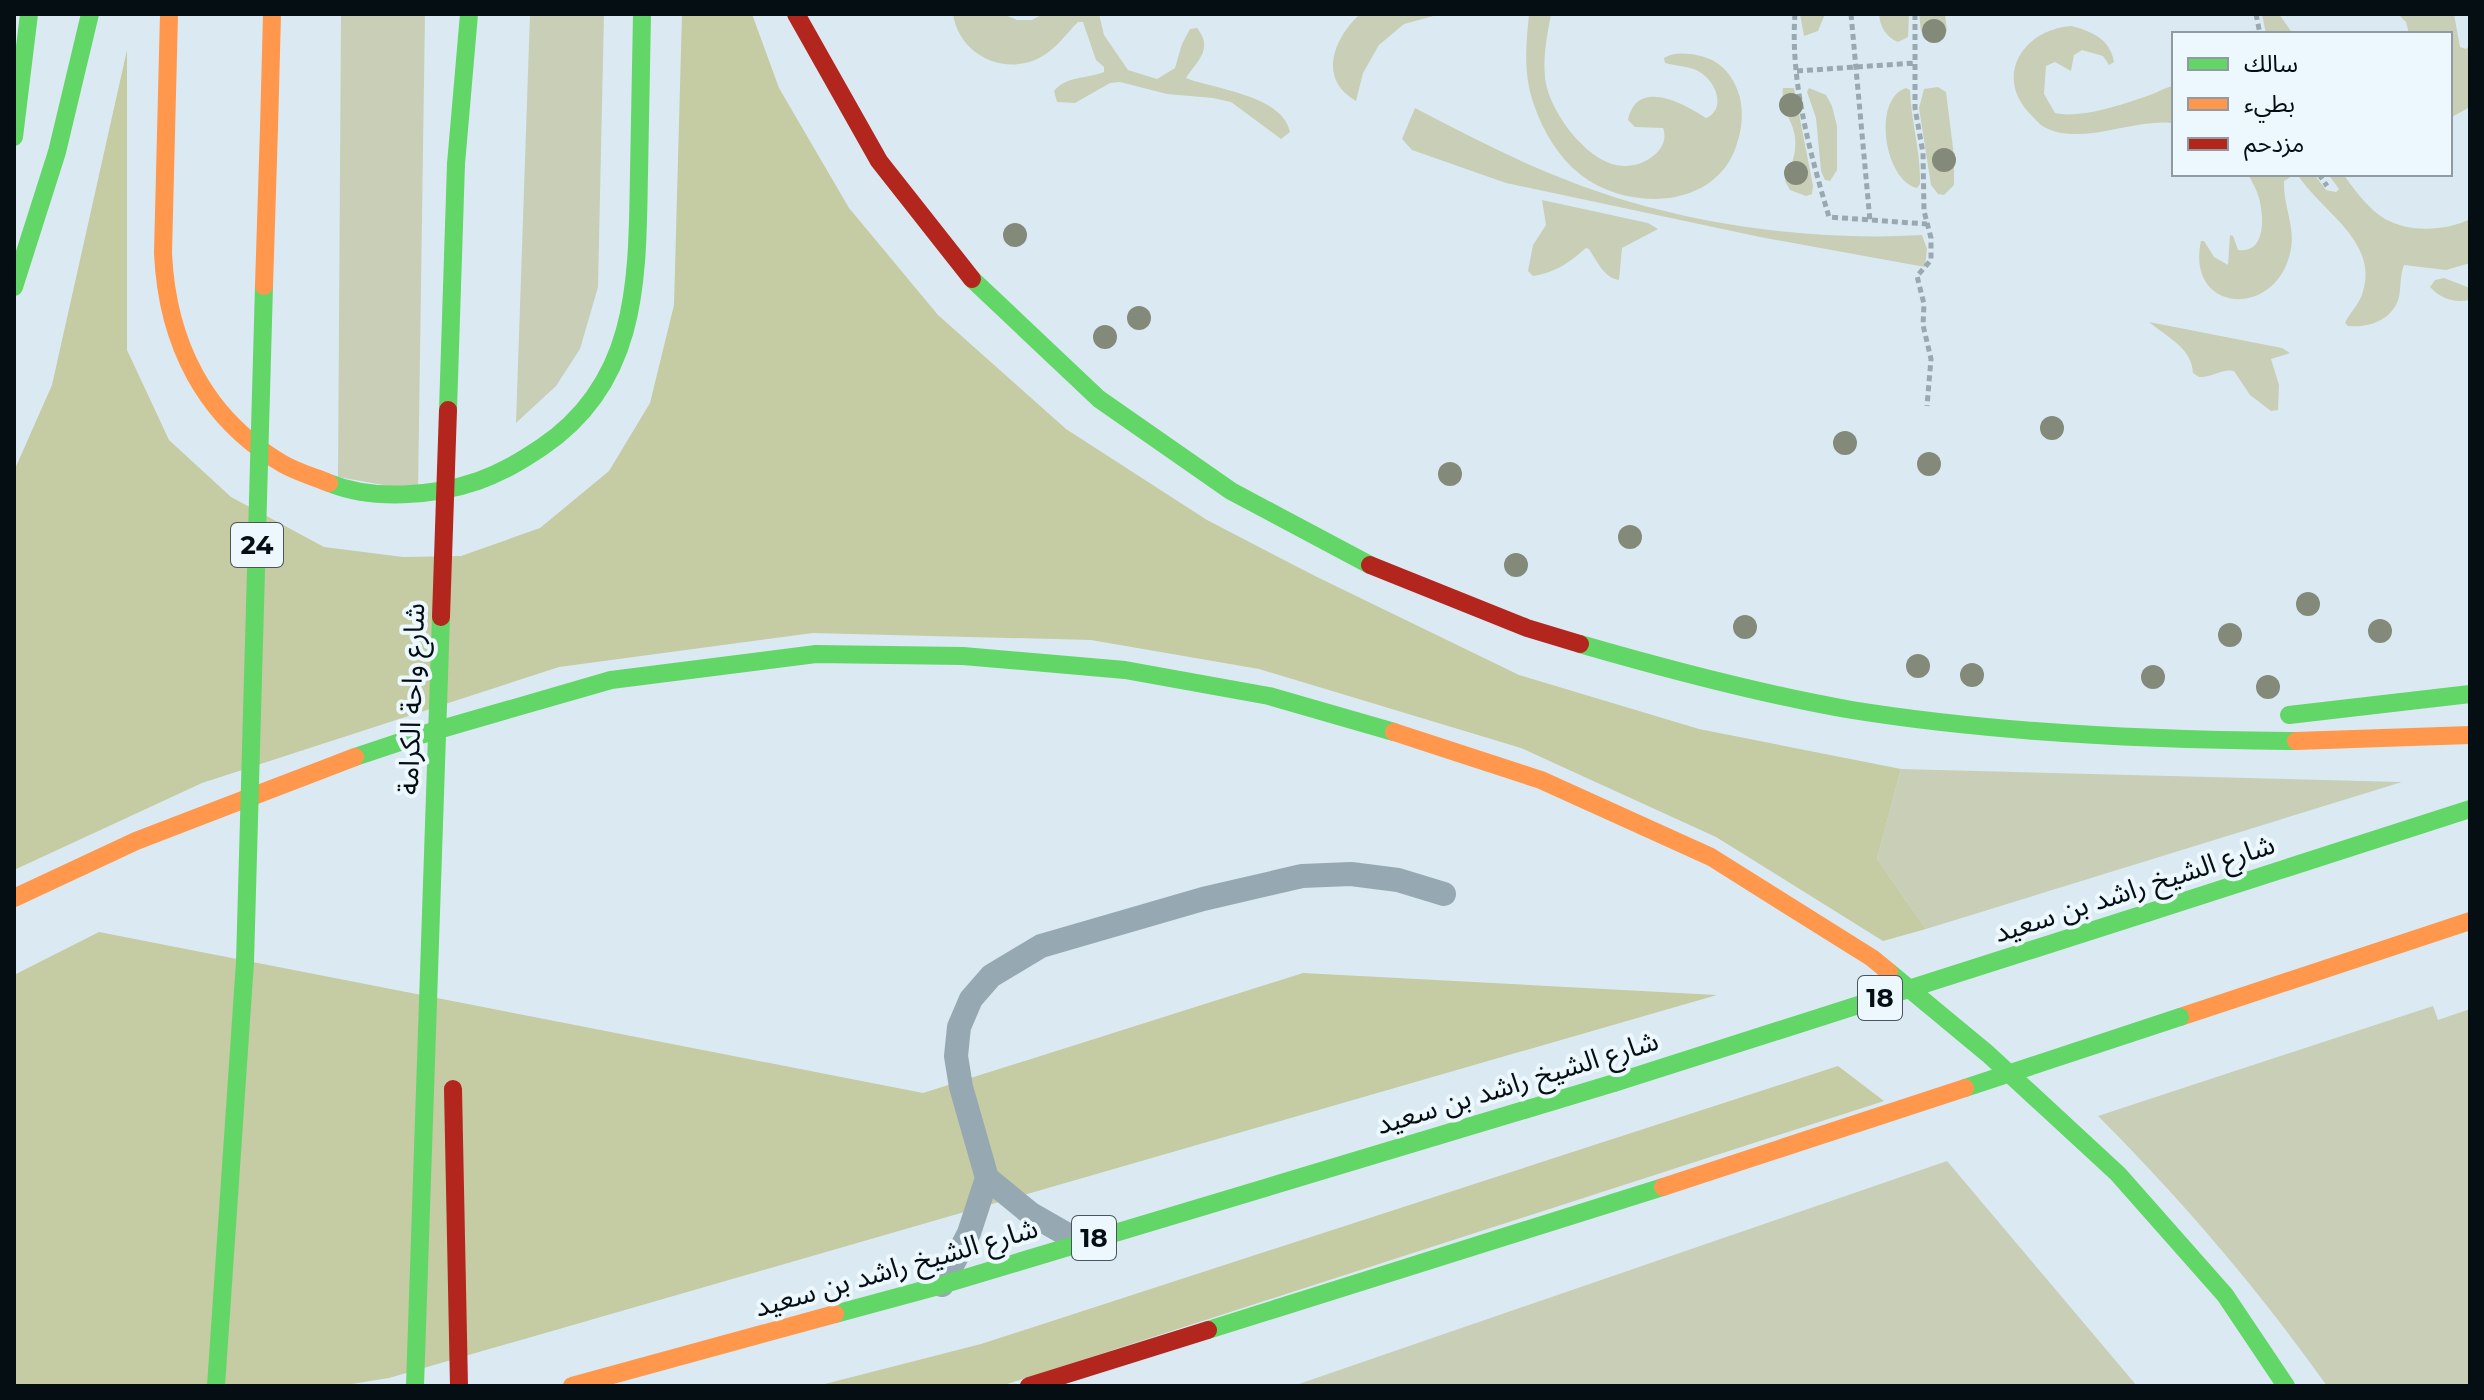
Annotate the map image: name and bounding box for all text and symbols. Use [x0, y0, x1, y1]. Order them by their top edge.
legend [2172, 32, 2452, 176]
text: سالك [2244, 49, 2298, 78]
text: بطيء [2244, 89, 2295, 123]
text: مزدحم [2244, 129, 2304, 161]
road number: 24 [231, 523, 283, 567]
street label: شارع واحة الكرامة [391, 602, 435, 796]
street label: شارع الشيخ راشد بن سعيد [1989, 827, 2280, 953]
road number: 18 [1858, 976, 1902, 1020]
street label: شارع الشيخ راشد بن سعيد [1372, 1023, 1663, 1145]
street label: شارع الشيخ راشد بن سعيد [750, 1210, 1043, 1328]
road number: 18 [1072, 1216, 1116, 1260]

